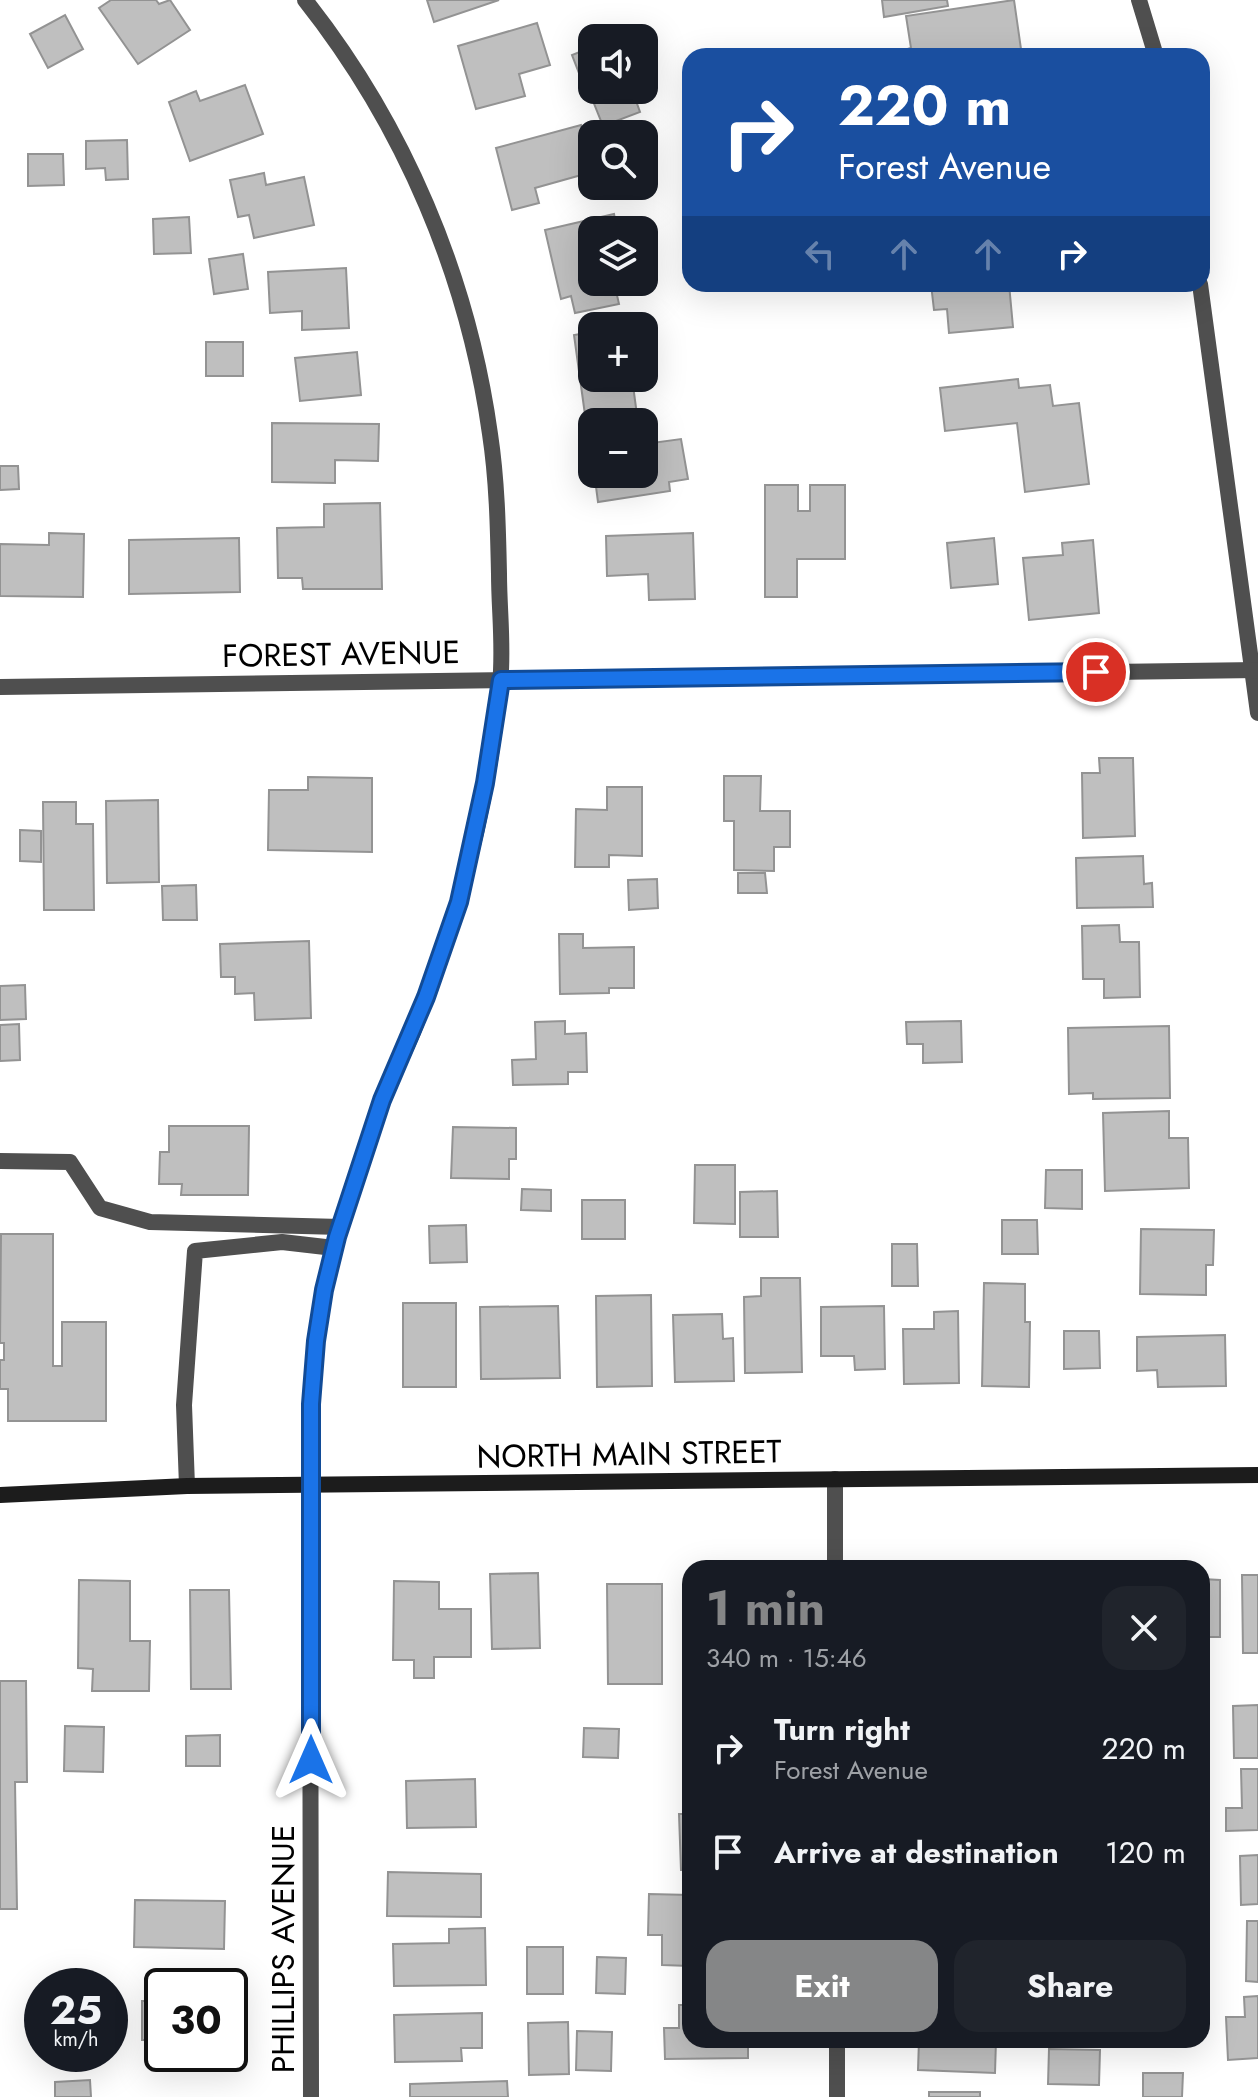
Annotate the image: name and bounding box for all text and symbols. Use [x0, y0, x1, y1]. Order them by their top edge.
map controls [578, 24, 658, 488]
button: sound [578, 24, 658, 104]
text: 220 m [838, 65, 1011, 146]
icon: right [706, 80, 810, 184]
button: search [578, 120, 658, 200]
text: Forest Avenue [838, 140, 1051, 192]
button: layers [578, 216, 658, 296]
icon: left [798, 232, 842, 276]
icon: ahead [882, 232, 926, 276]
icon: ahead [966, 232, 1010, 276]
icon: right [1050, 232, 1094, 276]
button: + [578, 312, 658, 392]
button: − [578, 408, 658, 488]
street label: FOREST AVENUE [222, 629, 460, 679]
pin [1062, 638, 1130, 706]
icon: arrive [1074, 650, 1118, 694]
street label: NORTH MAIN STREET [476, 1428, 782, 1480]
text: 1 min [706, 1574, 825, 1643]
button: close [1102, 1586, 1186, 1670]
text: 340 m · 15:46 [706, 1639, 867, 1677]
text: Turn right [774, 1708, 910, 1751]
position arrow [269, 1718, 353, 1802]
icon: right [706, 1726, 750, 1770]
text: 220 m [1101, 1727, 1186, 1770]
text: Forest Avenue [774, 1751, 928, 1789]
street label: PHILLIPS AVENUE [260, 1825, 306, 2073]
icon: arrive [706, 1830, 750, 1874]
text: Arrive at destination [774, 1831, 1059, 1874]
text: 120 m [1105, 1831, 1186, 1874]
button: Exit [706, 1940, 938, 2032]
button: Share [954, 1940, 1186, 2032]
speed limit sign: 30 [144, 1968, 248, 2072]
text: 25 [50, 1981, 102, 2039]
text: km/h [53, 2025, 99, 2054]

